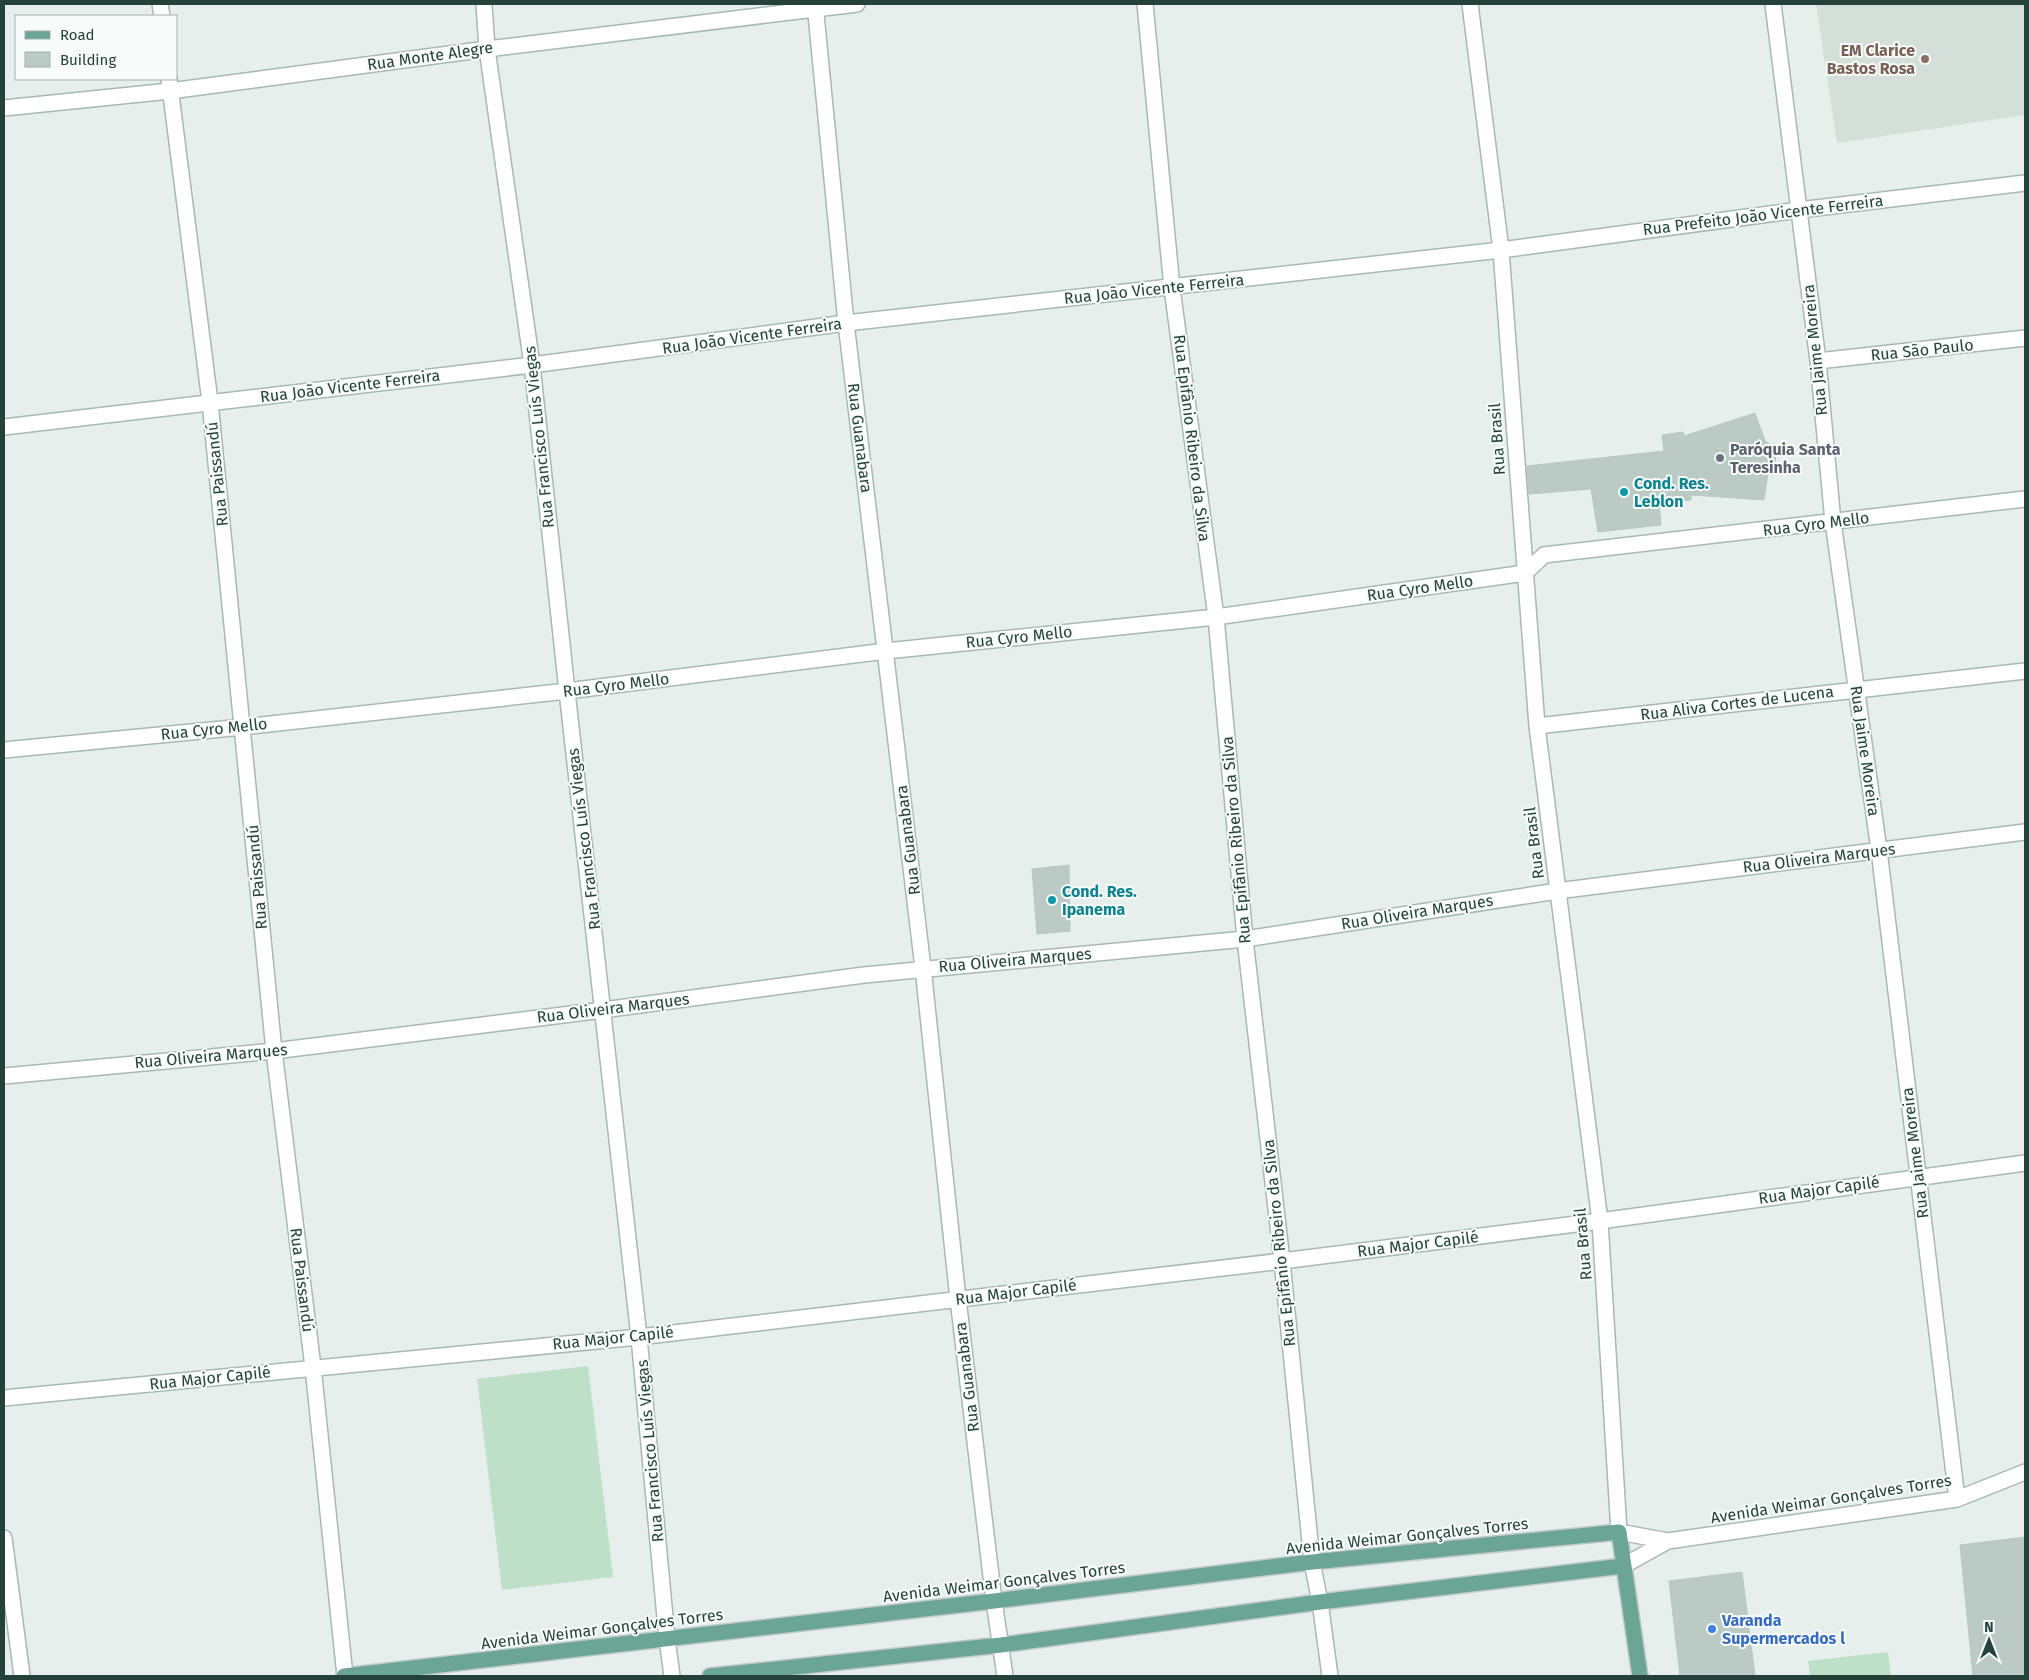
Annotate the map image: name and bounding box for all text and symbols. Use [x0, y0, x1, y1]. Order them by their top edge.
legend [15, 15, 178, 80]
text: Road [60, 26, 95, 44]
street label: Rua Monte Alegre [366, 38, 494, 74]
place label: EM Clarice Bastos Rosa [1827, 41, 1915, 78]
text: Building [60, 51, 116, 69]
marker: EM Clarice Bastos Rosa [1919, 53, 1931, 65]
street label: Rua Prefeito João Vicente Ferreira [1642, 191, 1884, 239]
street label: Rua João Vicente Ferreira [1063, 270, 1245, 308]
street label: Rua Jaime Moreira [1799, 283, 1831, 417]
street label: Rua João Vicente Ferreira [661, 314, 843, 358]
street label: Rua Epifânio Ribeiro da Silva [1170, 333, 1214, 543]
street label: Rua São Paulo [1870, 335, 1974, 365]
street label: Rua Francisco Luís Viegas [520, 345, 558, 529]
street label: Rua João Vicente Ferreira [259, 366, 441, 406]
street label: Rua Guanabara [844, 382, 876, 494]
street label: Rua Brasil [1485, 402, 1509, 476]
street label: Rua Paissandú [202, 421, 232, 527]
place label: Paróquia Santa Teresinha [1730, 440, 1841, 477]
marker: Paróquia Santa Teresinha [1714, 452, 1726, 464]
place label: Cond. Res. Leblon [1634, 474, 1709, 511]
marker: Cond. Res. Leblon [1618, 486, 1630, 498]
street label: Rua Cyro Mello [1762, 508, 1870, 540]
street label: Rua Cyro Mello [1366, 571, 1474, 605]
street label: Rua Cyro Mello [965, 622, 1073, 652]
street label: Rua Cyro Mello [562, 669, 670, 701]
street label: Rua Aliva Cortes de Lucena [1639, 682, 1835, 724]
street label: Rua Jaime Moreira [1846, 684, 1884, 818]
street label: Rua Cyro Mello [160, 714, 268, 744]
street label: Rua Epifânio Ribeiro da Silva [1217, 735, 1255, 945]
street label: Rua Francisco Luís Viegas [563, 747, 605, 931]
street label: Rua Guanabara [892, 784, 924, 896]
street label: Rua Brasil [1520, 806, 1548, 880]
street label: Rua Paissandú [243, 824, 271, 930]
street label: Rua Oliveira Marques [1742, 839, 1896, 877]
place label: Cond. Res. Ipanema [1062, 882, 1137, 919]
street label: Rua Oliveira Marques [1340, 891, 1494, 933]
marker: Cond. Res. Ipanema [1046, 894, 1058, 906]
street label: Rua Oliveira Marques [938, 944, 1092, 976]
street label: Rua Oliveira Marques [536, 989, 690, 1027]
street label: Rua Oliveira Marques [134, 1040, 288, 1072]
street label: Rua Jaime Moreira [1898, 1086, 1932, 1220]
street label: Rua Epifânio Ribeiro da Silva [1259, 1138, 1299, 1348]
street label: Rua Major Capilé [1757, 1172, 1881, 1208]
street label: Rua Brasil [1570, 1207, 1596, 1281]
street label: Rua Paissandú [286, 1227, 318, 1333]
street label: Rua Major Capilé [1356, 1227, 1480, 1261]
street label: Rua Major Capilé [954, 1275, 1078, 1309]
street label: Rua Guanabara [951, 1321, 983, 1433]
street label: Rua Major Capilé [551, 1322, 675, 1354]
street label: Rua Francisco Luís Viegas [633, 1359, 667, 1543]
street label: Rua Major Capilé [148, 1362, 272, 1394]
street label: Avenida Weimar Gonçalves Torres [1709, 1471, 1953, 1528]
street label: Avenida Weimar Gonçalves Torres [1285, 1514, 1529, 1559]
street label: Avenida Weimar Gonçalves Torres [882, 1558, 1126, 1607]
street label: Avenida Weimar Gonçalves Torres [480, 1605, 724, 1654]
place label: Varanda Supermercados l [1721, 1611, 1845, 1648]
north arrow [1964, 1615, 2014, 1665]
text: N [1984, 1619, 1994, 1636]
marker: Varanda Supermercados l [1706, 1623, 1718, 1635]

